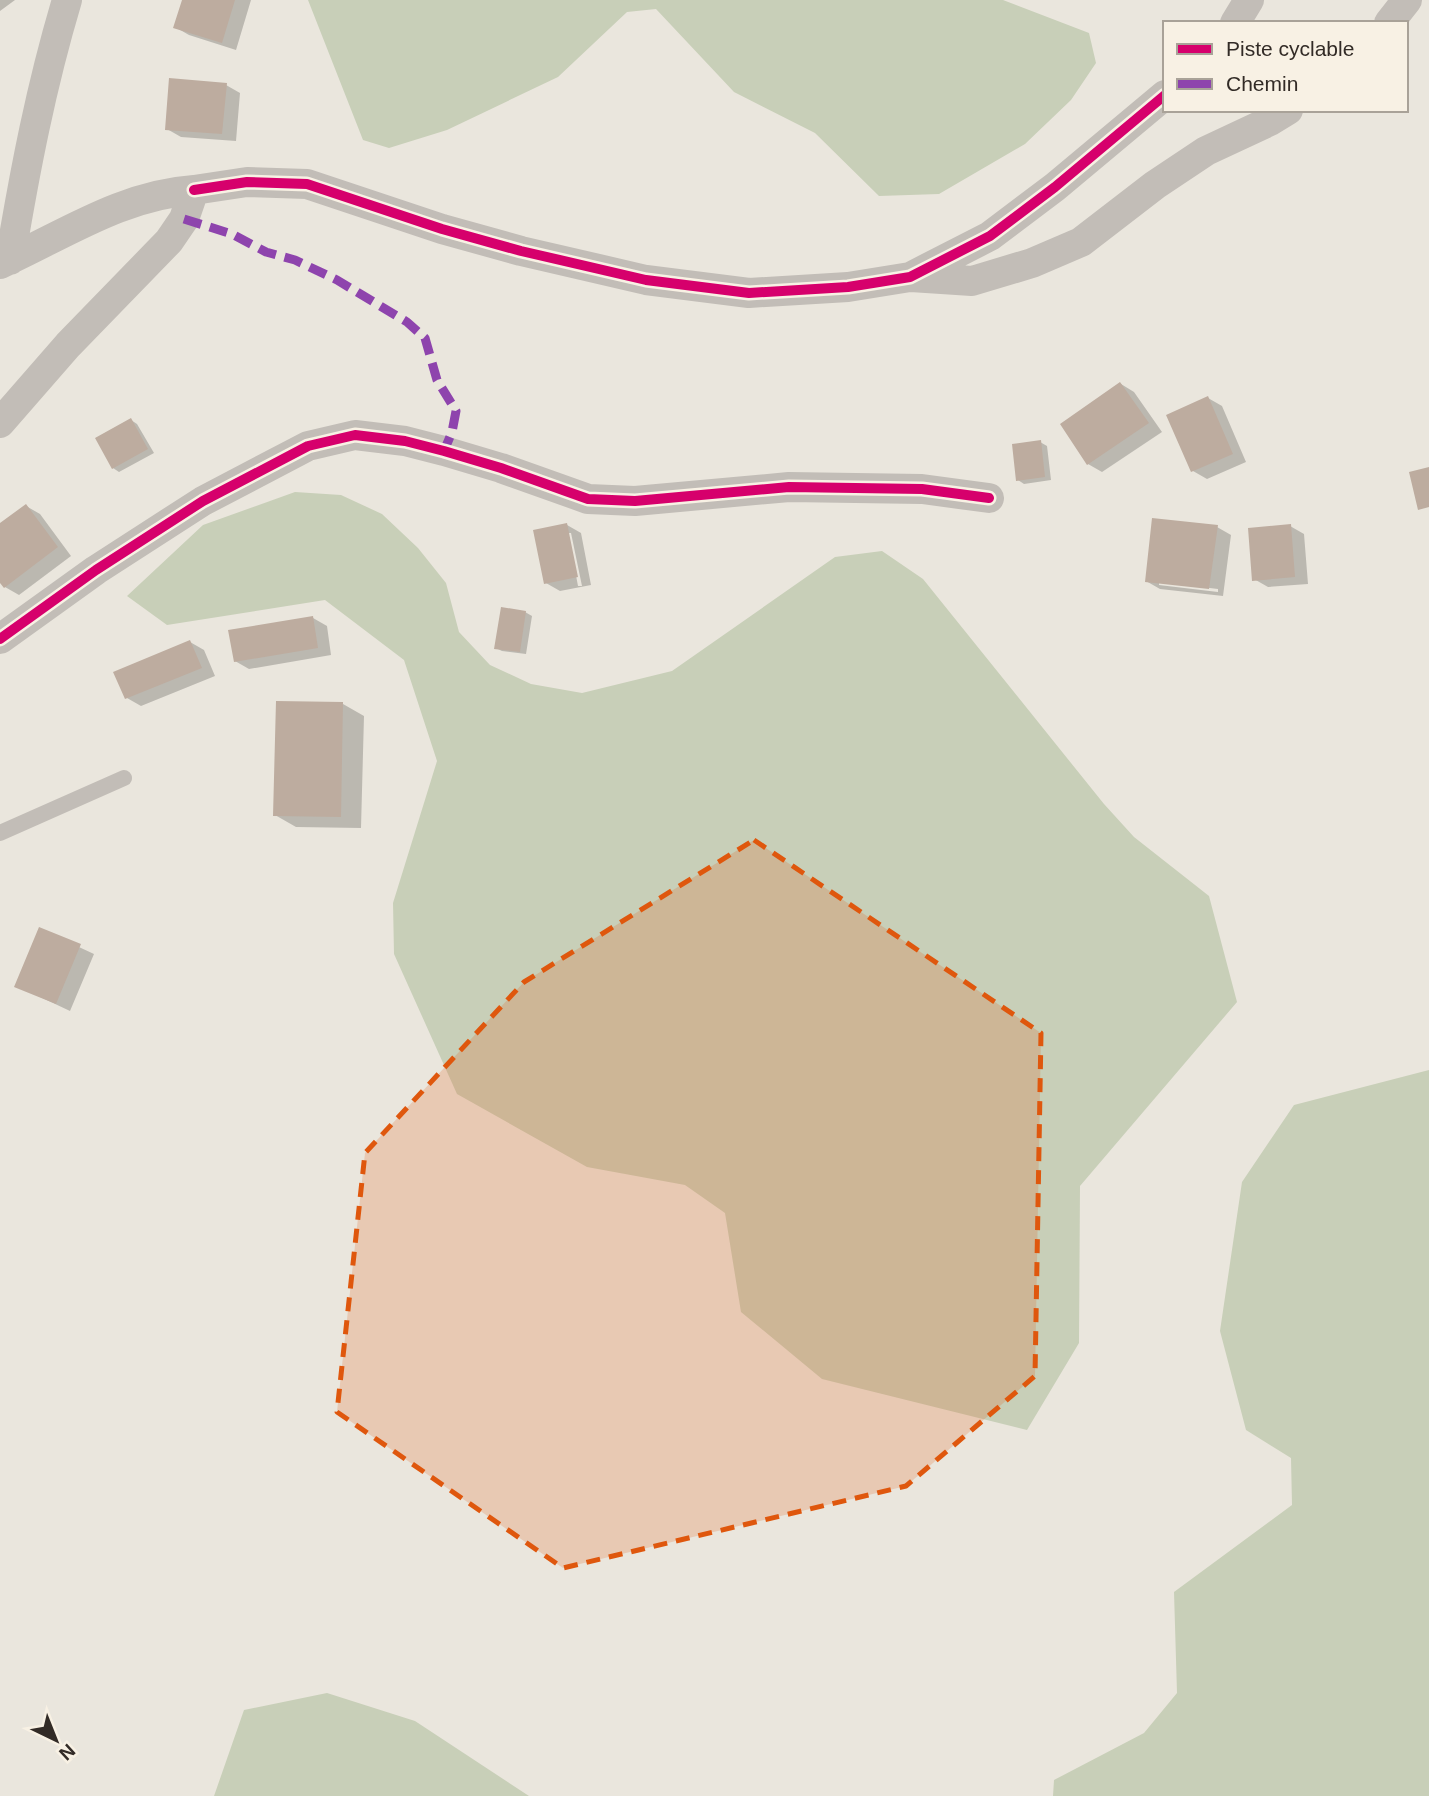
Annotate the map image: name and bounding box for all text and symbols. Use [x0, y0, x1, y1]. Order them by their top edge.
legend [1163, 21, 1408, 112]
text: Piste cyclable [1226, 37, 1354, 60]
text: Chemin [1226, 72, 1298, 95]
north arrow [21, 1705, 91, 1775]
text: N [55, 1740, 79, 1764]

